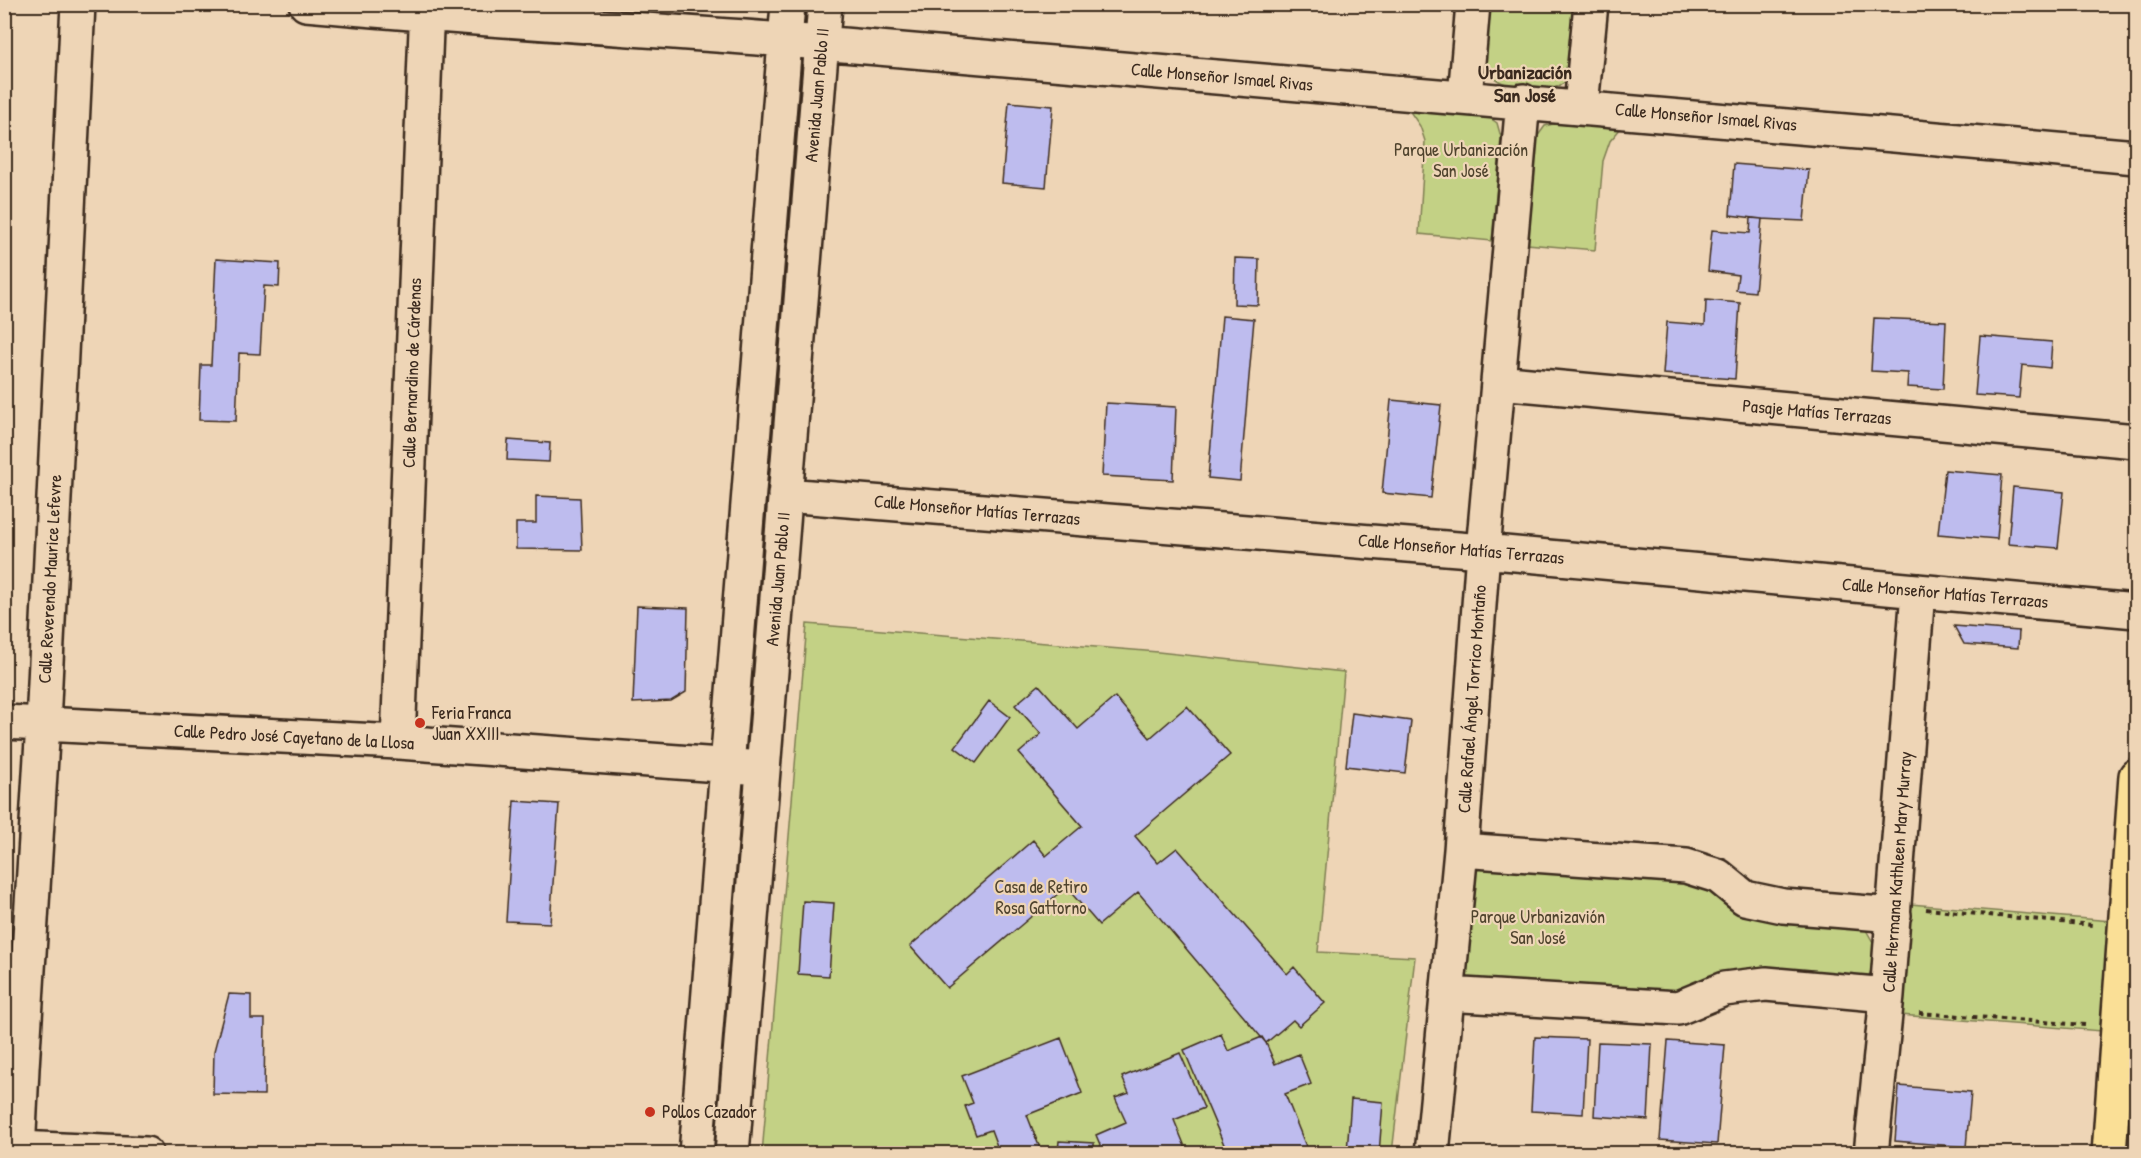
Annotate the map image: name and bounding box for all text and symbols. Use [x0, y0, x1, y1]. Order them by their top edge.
street label: Avenida Juan Pablo II [798, 27, 835, 163]
street label: Calle Monseñor Ismael Rivas [1130, 56, 1314, 97]
district label: Urbanización San José [1478, 58, 1572, 108]
street label: Calle Monseñor Ismael Rivas [1614, 96, 1798, 137]
park label: Parque Urbanización San José [1394, 137, 1528, 183]
street label: Calle Bernardino de Cárdenas [396, 277, 427, 469]
street label: Pasaje Matías Terrazas [1741, 393, 1893, 430]
street label: Calle Reverendo Maurice Lefevre [32, 474, 67, 684]
street label: Calle Monseñor Matías Terrazas [873, 488, 1081, 531]
street label: Avenida Juan Pablo II [759, 511, 796, 647]
street label: Calle Monseñor Matías Terrazas [1357, 527, 1565, 570]
street label: Calle Monseñor Matías Terrazas [1841, 571, 2049, 614]
street label: Calle Rafael Ángel Torrico Montaño [1451, 584, 1492, 814]
place label: Feria Franca Juan XXIII [431, 700, 511, 746]
marker: Feria Franca Juan XXIII [413, 716, 427, 730]
street label: Calle Pedro José Cayetano de la Llosa [173, 718, 415, 755]
street label: Calle Hermana Kathleen Mary Murray [1876, 750, 1917, 993]
park label: Casa de Retiro Rosa Gattorno [994, 874, 1088, 920]
park label: Parque Urbanizavión San José [1471, 904, 1605, 950]
place label: Pollos Cazador [662, 1099, 757, 1124]
marker: Pollos Cazador [643, 1105, 657, 1119]

